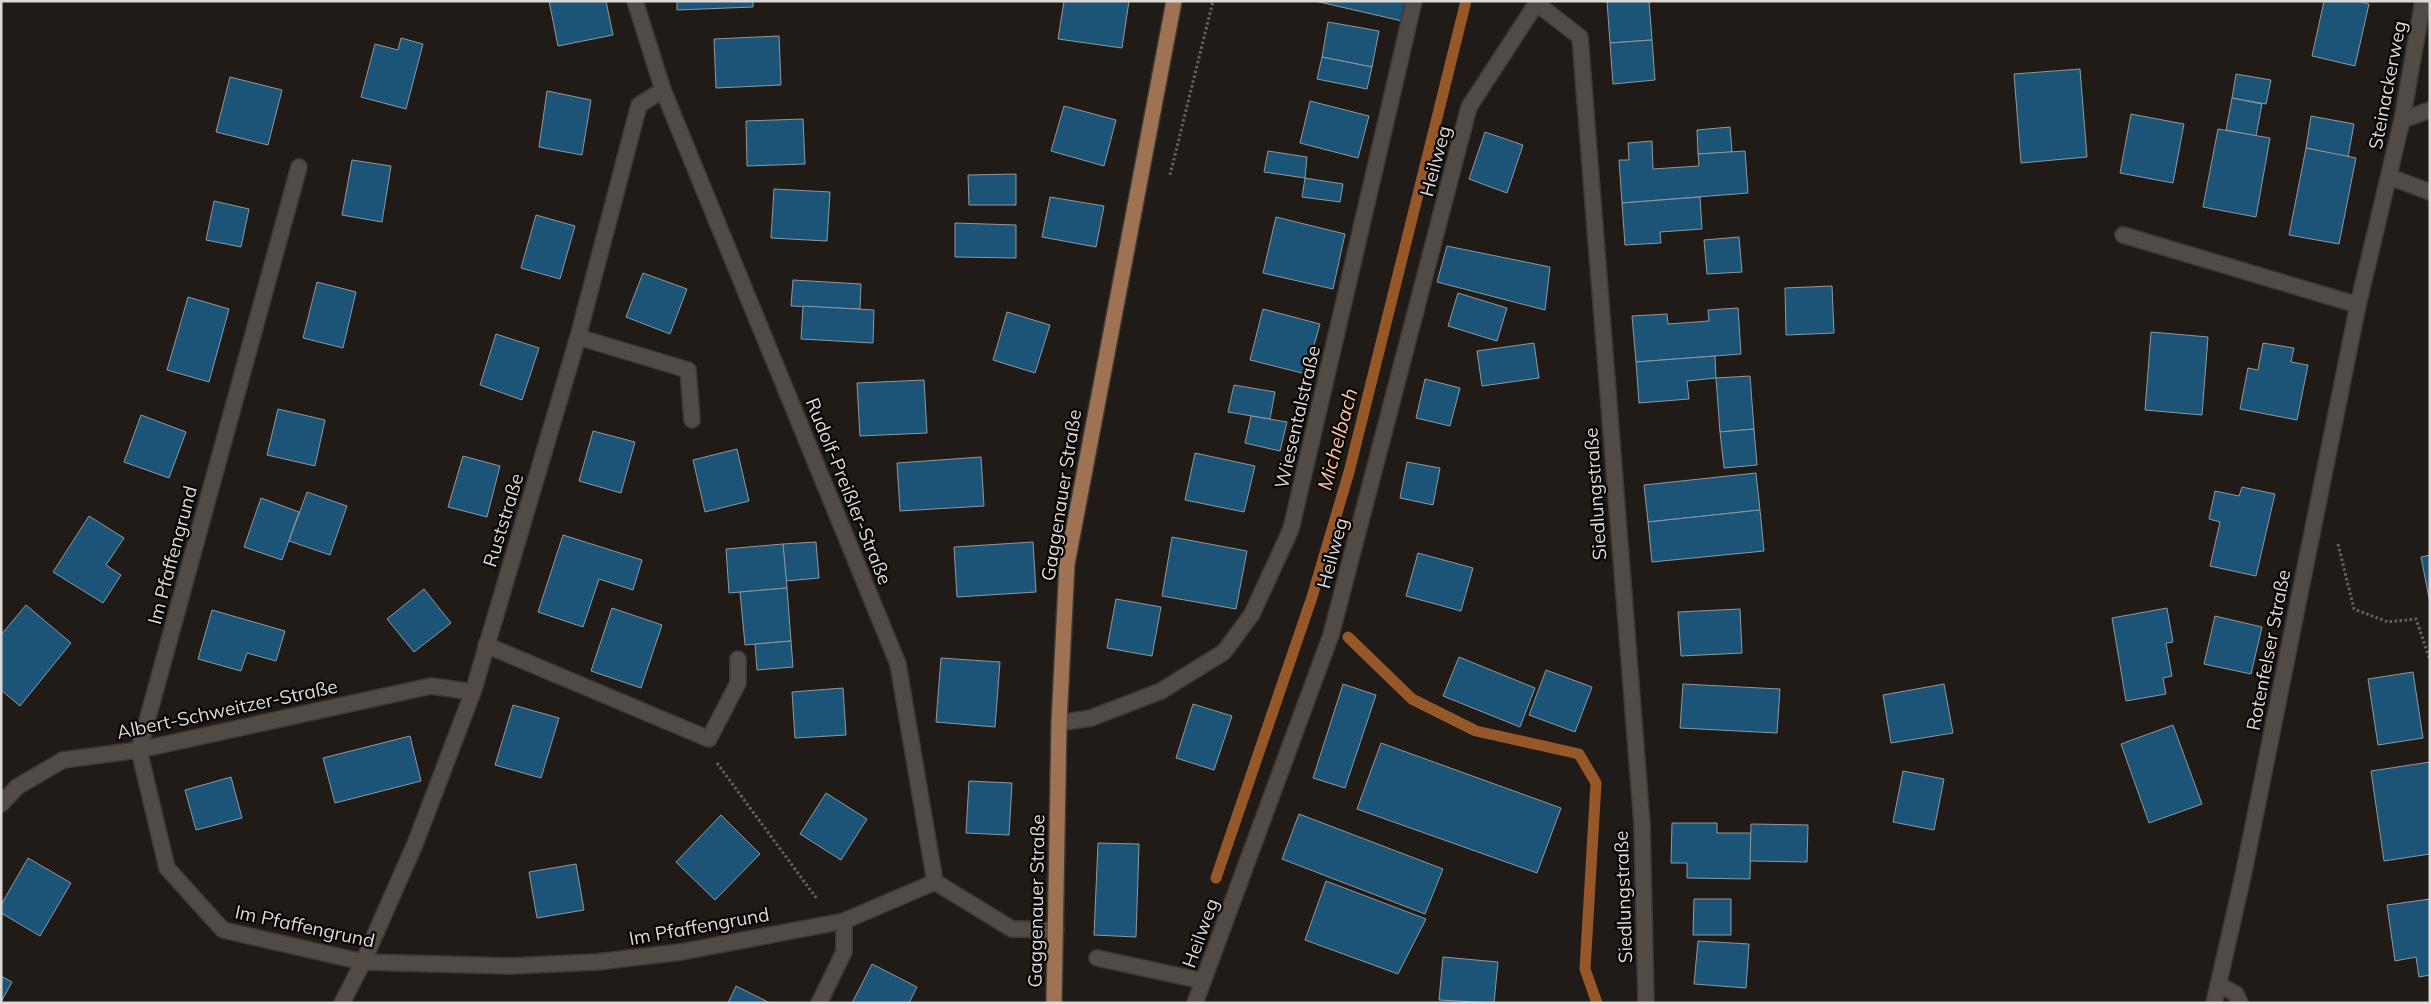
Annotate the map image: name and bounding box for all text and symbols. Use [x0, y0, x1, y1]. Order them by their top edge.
street label: Steinackerweg [2363, 19, 2411, 151]
street label: Heilweg [1414, 123, 1456, 199]
street label: Wiesentalstraße [1269, 343, 1325, 491]
water label: Michelbach [1311, 385, 1363, 493]
street label: Rudolf-Preißler-Straße [801, 394, 897, 588]
street label: Gaggenauer Straße [1036, 408, 1086, 582]
street label: Siedlungstraße [1578, 427, 1612, 561]
street label: Ruststraße [477, 470, 529, 570]
street label: Im Pfaffengrund [142, 483, 202, 627]
street label: Heilweg [1311, 515, 1353, 591]
street label: Rotenfelser Straße [2241, 568, 2295, 732]
street label: Albert-Schweitzer-Straße [114, 674, 340, 744]
street label: Gaggenauer Straße [1022, 814, 1050, 988]
street label: Siedlungstraße [1609, 830, 1637, 964]
street label: Heilweg [1176, 895, 1224, 971]
street label: Im Pfaffengrund [233, 899, 377, 953]
street label: Im Pfaffengrund [627, 902, 771, 950]

